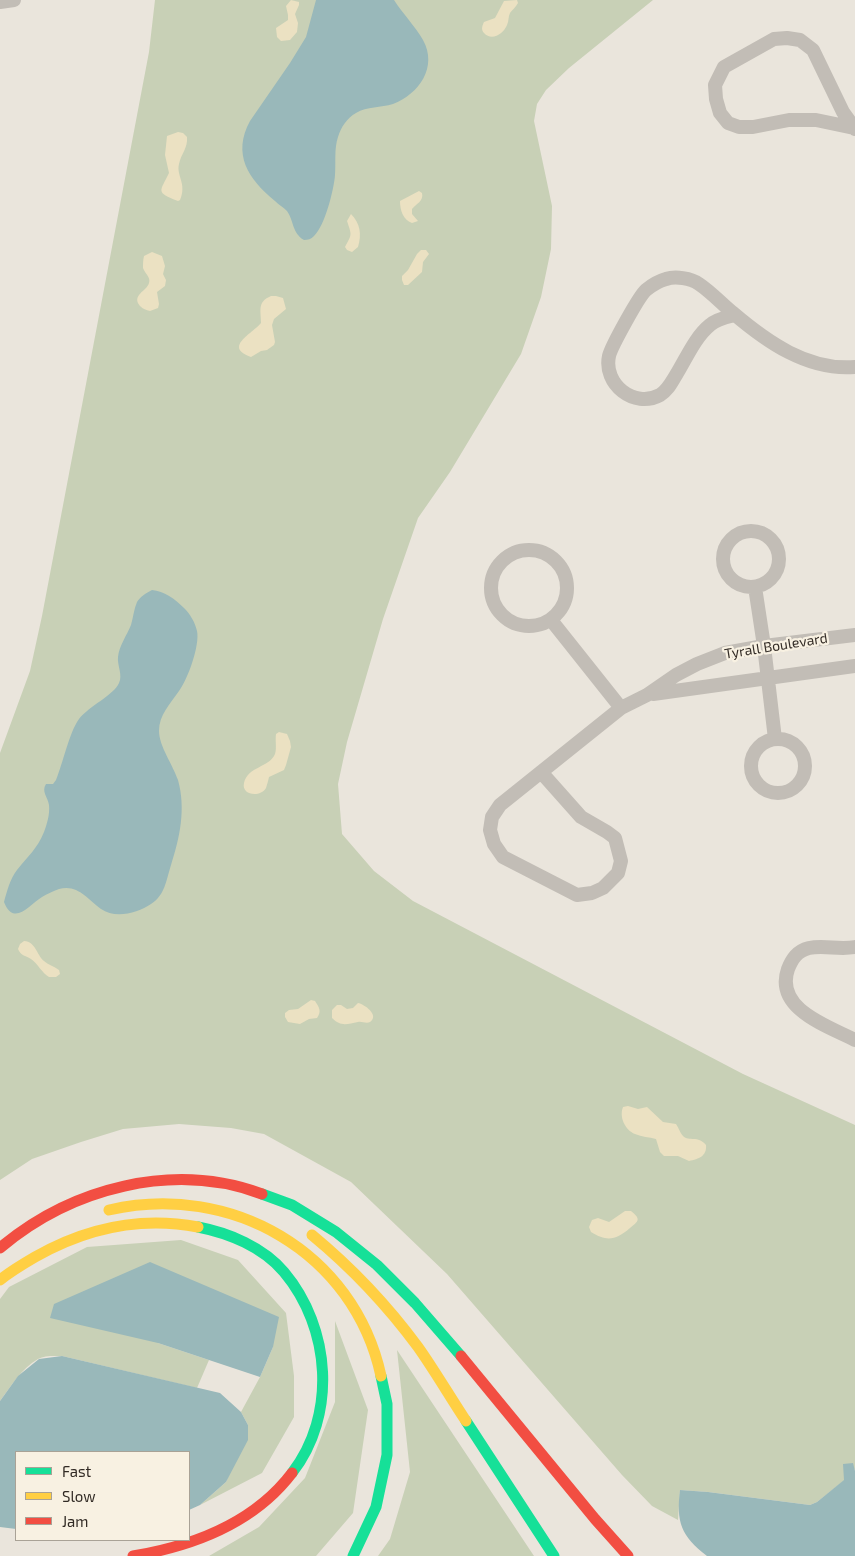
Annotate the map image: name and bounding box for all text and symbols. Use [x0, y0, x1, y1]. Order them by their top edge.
street label: Tyrall Boulevard [723, 630, 829, 662]
legend [15, 1451, 190, 1541]
text: Fast [62, 1462, 91, 1480]
text: Slow [62, 1487, 96, 1505]
text: Jam [62, 1512, 88, 1530]

